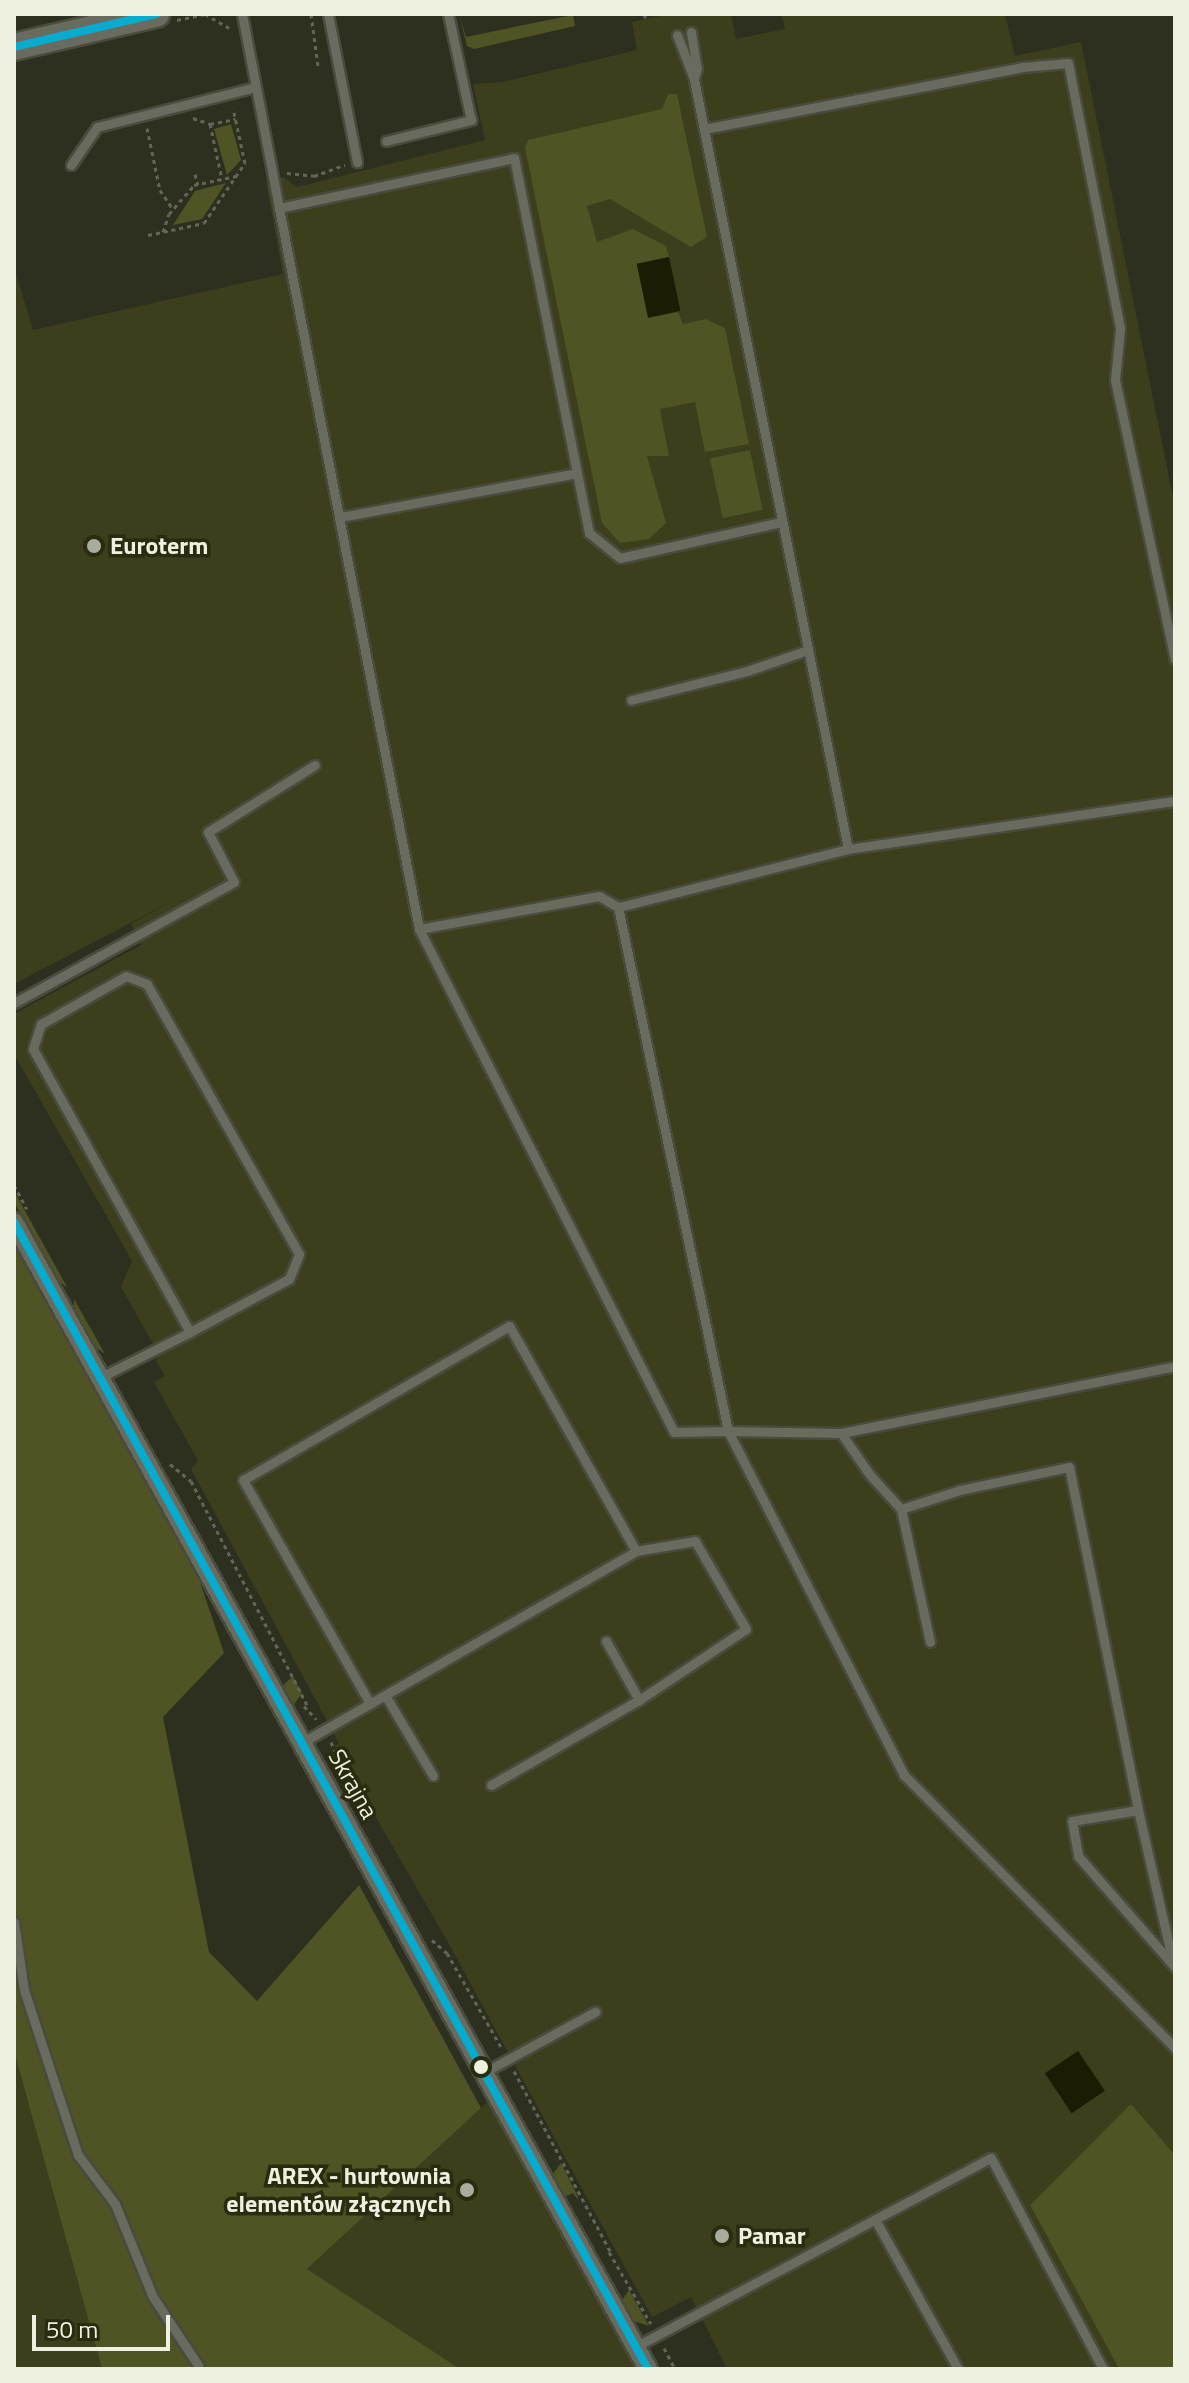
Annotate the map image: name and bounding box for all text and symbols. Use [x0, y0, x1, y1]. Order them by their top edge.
place label: Euroterm [110, 532, 208, 560]
marker: Euroterm [85, 537, 103, 555]
street label: Skrajna [322, 1744, 384, 1824]
unlabelled marker [473, 2059, 489, 2075]
place label: AREX - hurtownia elementów złącznych [226, 2162, 451, 2218]
marker: AREX - hurtownia elementów złącznych [458, 2181, 476, 2199]
place label: Pamar [738, 2222, 806, 2250]
marker: Pamar [713, 2227, 731, 2245]
scale bar [36, 2299, 174, 2349]
text: 50 m [46, 2311, 98, 2347]

